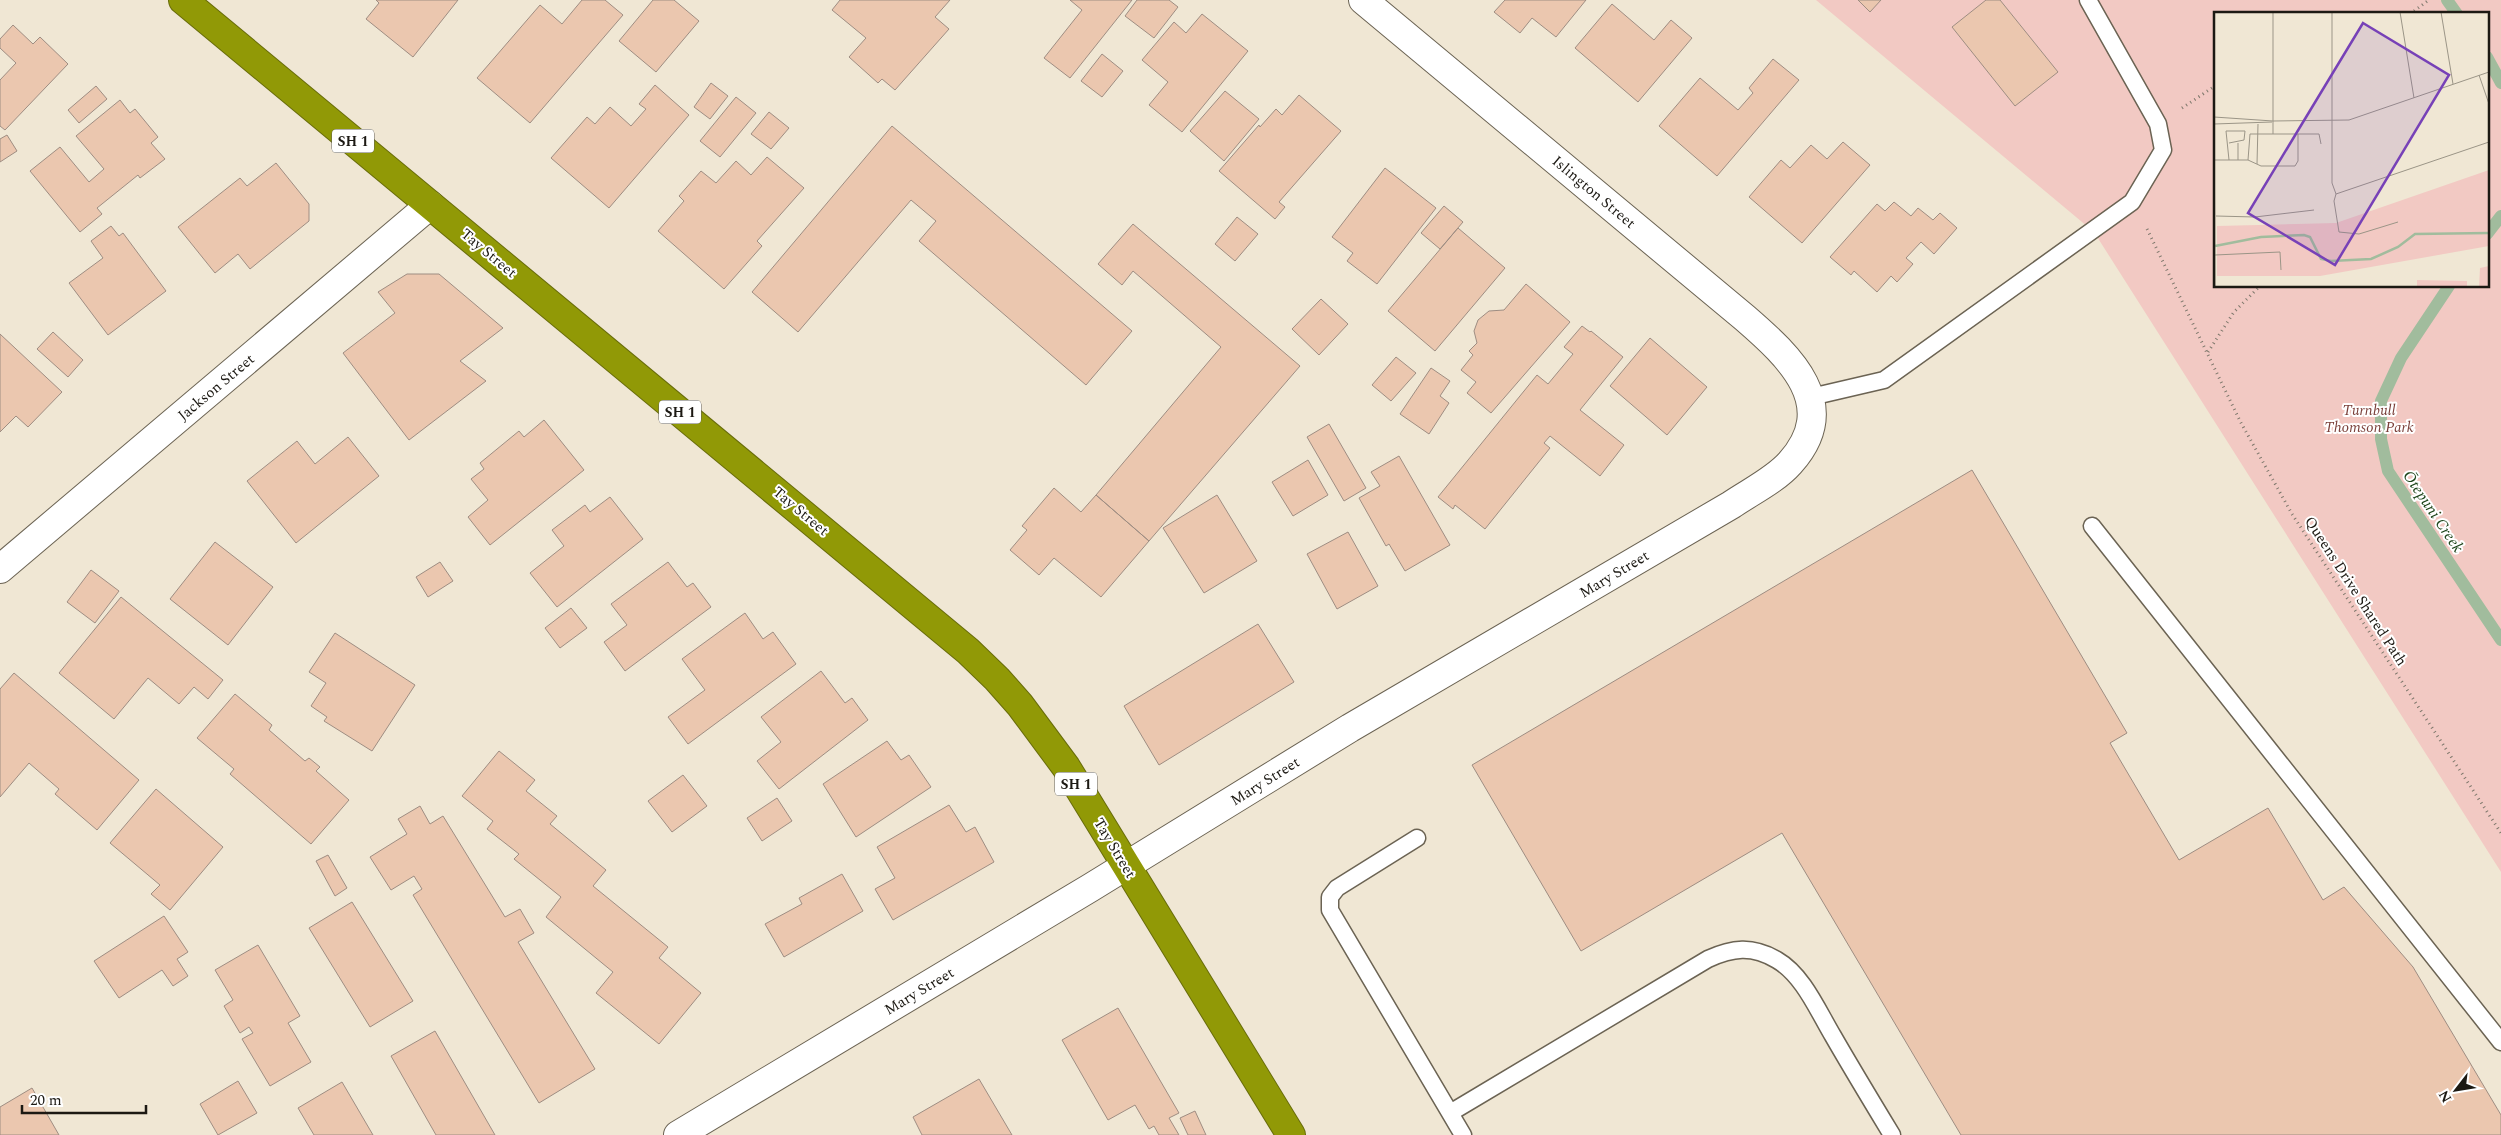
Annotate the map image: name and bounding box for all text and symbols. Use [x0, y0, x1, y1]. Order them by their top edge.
inset map [2214, 12, 2488, 288]
road number: SH 1 [332, 130, 374, 152]
street label: Islington Street [1547, 150, 1641, 234]
street label: Tay Street [456, 223, 522, 284]
street label: Jackson Street [173, 348, 260, 427]
park label: Turnbull Thomson Park [2324, 399, 2414, 439]
road number: SH 1 [659, 401, 701, 424]
water label: Ōtepuni Creek [2397, 465, 2470, 558]
street label: Tay Street [768, 481, 834, 542]
street label: Queens Drive Shared Path [2298, 512, 2413, 671]
street label: Mary Street [1575, 544, 1654, 604]
street label: Mary Street [1226, 751, 1304, 812]
road number: SH 1 [1055, 772, 1097, 796]
street label: Tay Street [1087, 814, 1142, 883]
street label: Mary Street [880, 961, 959, 1021]
north arrow [2431, 1065, 2481, 1115]
scale bar [22, 1082, 146, 1114]
text: N [2433, 1086, 2457, 1107]
text: 20 m [30, 1089, 62, 1112]

